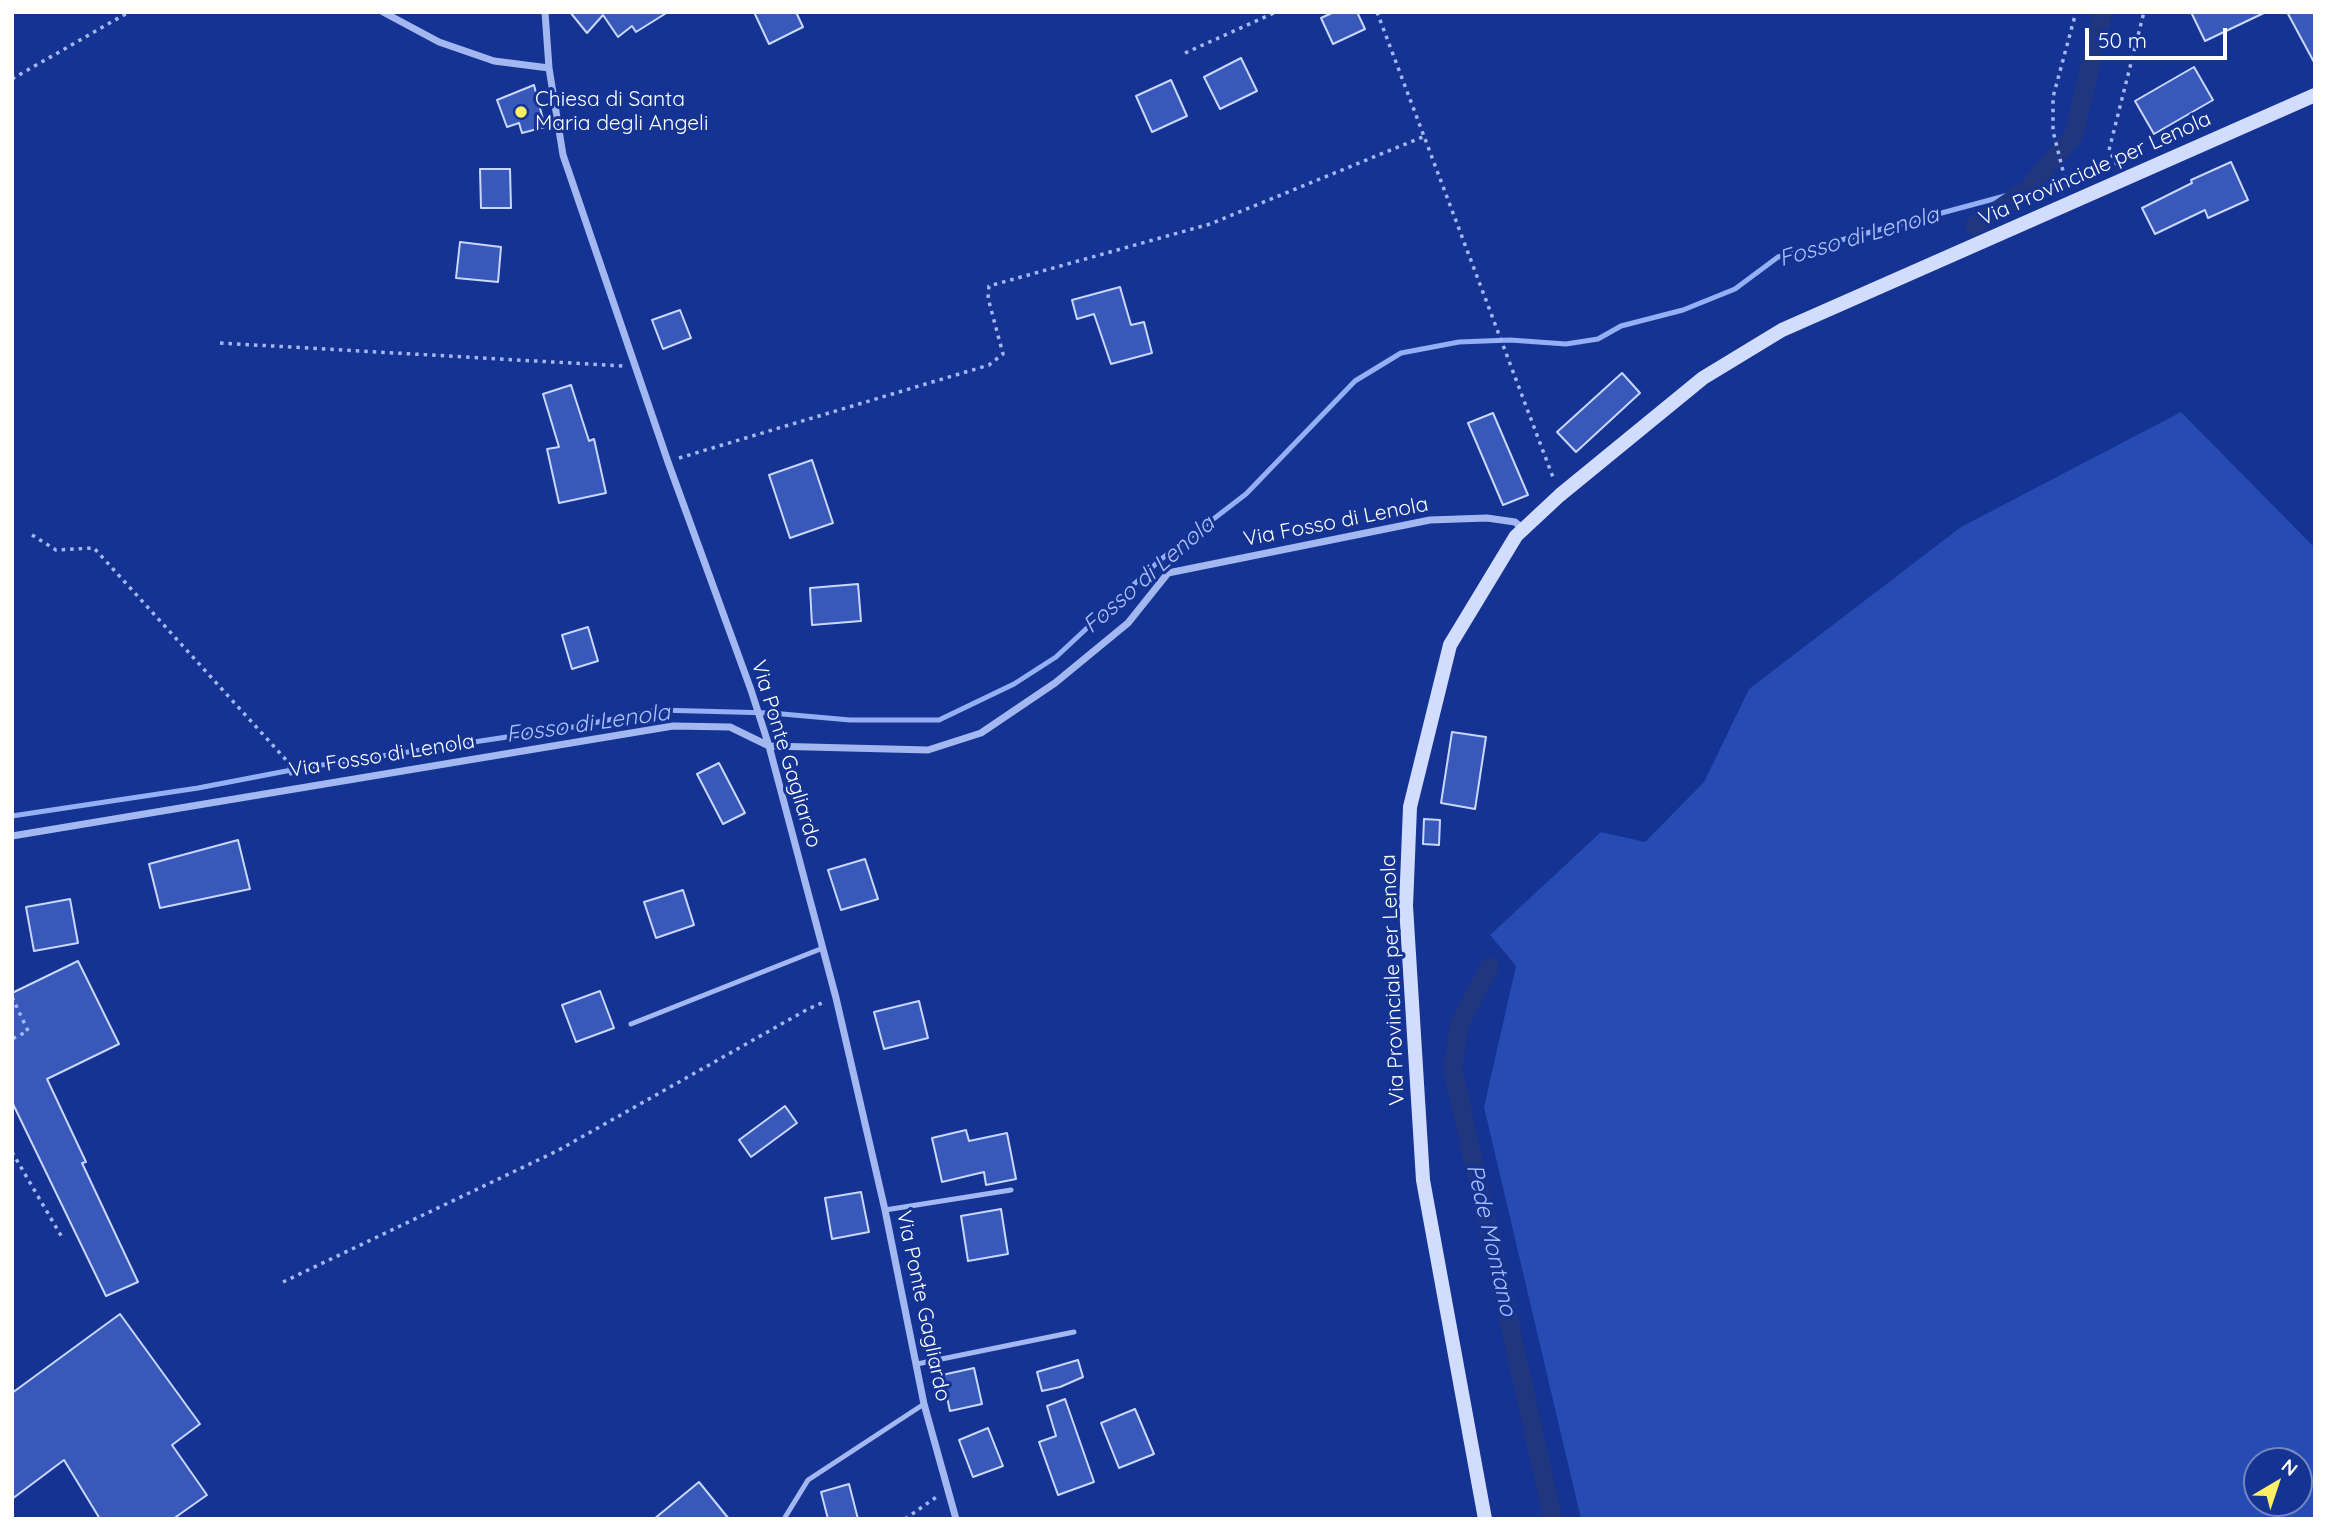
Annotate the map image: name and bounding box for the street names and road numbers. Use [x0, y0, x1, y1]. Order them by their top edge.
street label: Via Provinciale per Lenola [1975, 106, 2215, 232]
street label: Via Fosso di Lenola [1241, 492, 1431, 552]
street label: Via Ponte Gagliardo [746, 657, 826, 851]
street label: Via Fosso di Lenola [287, 729, 477, 783]
street label: Via Provinciale per Lenola [1376, 854, 1410, 1106]
street label: Via Ponte Gagliardo [890, 1208, 956, 1404]

